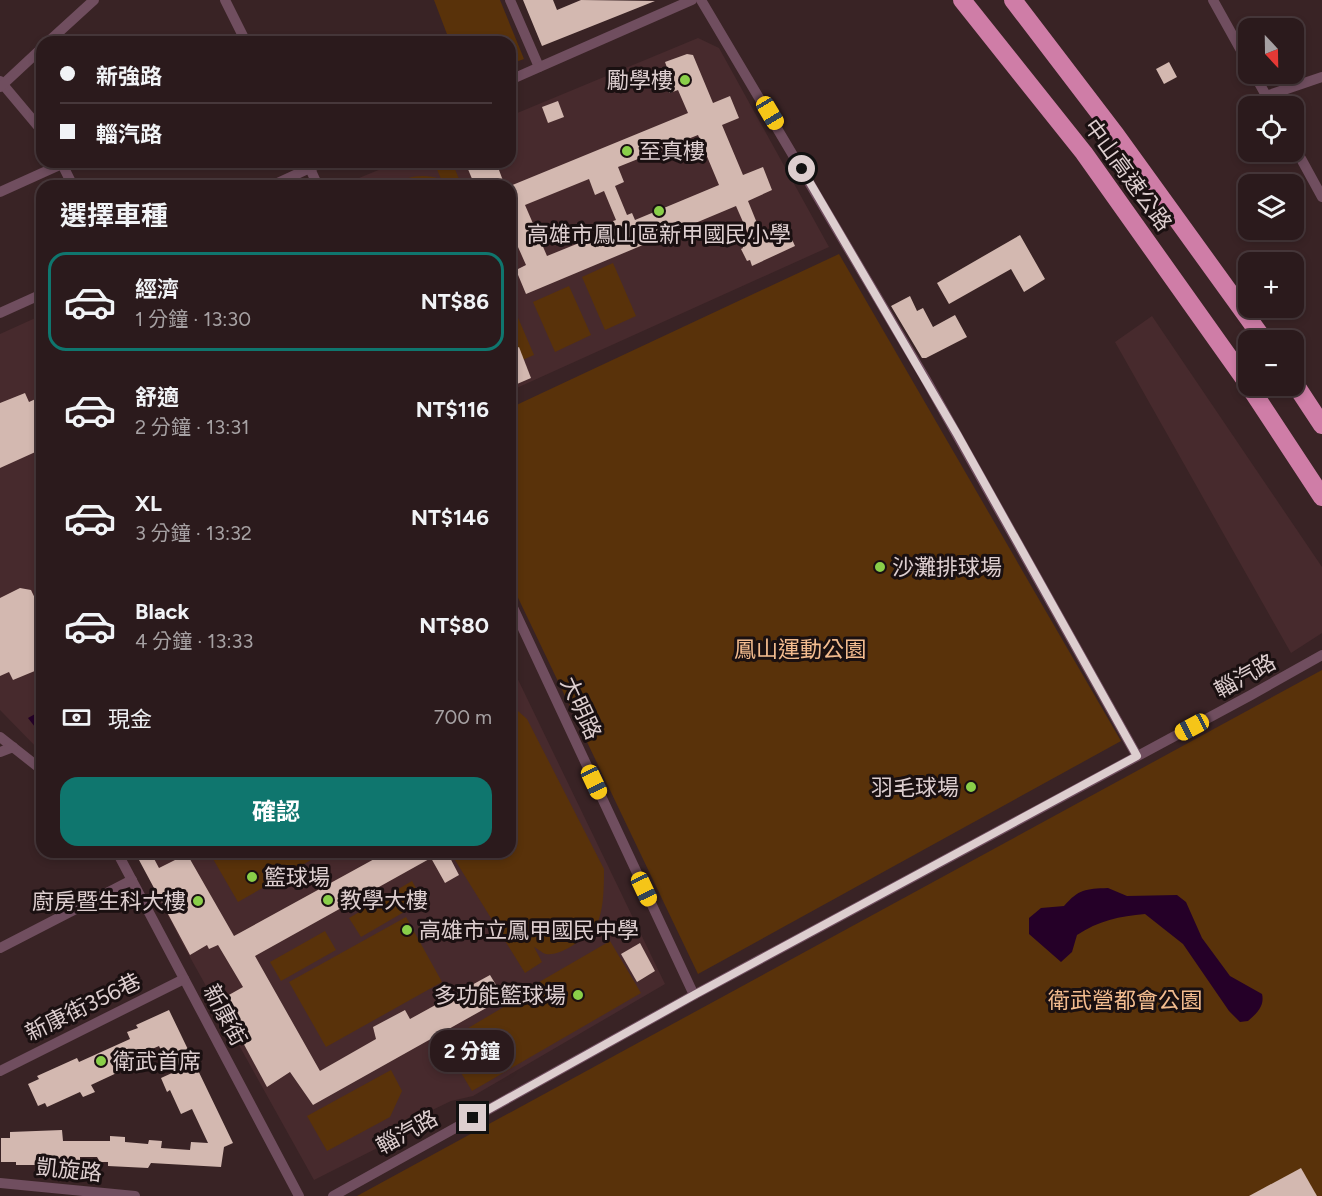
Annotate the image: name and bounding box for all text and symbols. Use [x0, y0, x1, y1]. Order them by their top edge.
north arrow [1238, 18, 1304, 84]
map controls [1238, 18, 1304, 396]
text: 新強路 [96, 63, 162, 90]
place label: 勵學樓 [607, 67, 673, 94]
marker: 勵學樓 [678, 73, 692, 87]
car [753, 93, 787, 133]
button: locate [1238, 96, 1304, 162]
street label: 中山高速公路 [1078, 114, 1178, 236]
text: 輜汽路 [96, 121, 162, 148]
place label: 至真樓 [639, 138, 705, 165]
marker: 至真樓 [620, 144, 634, 158]
route start [788, 155, 815, 182]
button: layers [1238, 174, 1304, 240]
text: 選擇車種 [60, 199, 168, 232]
marker: 高雄市鳳山區新甲國民小學 [652, 204, 666, 218]
place label: 高雄市鳳山區新甲國民小學 [527, 221, 791, 248]
button: + [1238, 252, 1304, 318]
icon: car [63, 275, 117, 329]
text: 經濟 [135, 276, 179, 303]
text: NT$86 [421, 288, 489, 315]
text: 1 分鐘 · 13:30 [135, 307, 251, 331]
button: − [1238, 330, 1304, 396]
icon: car [63, 383, 117, 437]
text: 舒適 [135, 384, 179, 411]
text: NT$116 [416, 396, 489, 423]
text: 2 分鐘 · 13:31 [135, 415, 249, 439]
text: XL [135, 490, 162, 517]
icon: car [63, 491, 117, 545]
text: NT$146 [411, 504, 489, 531]
text: 3 分鐘 · 13:32 [135, 521, 252, 545]
place label: 沙灘排球場 [892, 554, 1002, 581]
marker: 沙灘排球場 [873, 560, 887, 574]
text: Black [135, 598, 189, 625]
icon: car [63, 599, 117, 653]
text: NT$80 [419, 612, 489, 639]
text: 4 分鐘 · 13:33 [135, 629, 253, 653]
park label: 鳳山運動公園 [734, 636, 866, 663]
street label: 輜汽路 [1210, 648, 1280, 704]
street label: 大明路 [555, 672, 607, 744]
icon: cash [60, 701, 93, 734]
text: 700 m [434, 705, 492, 729]
text: 現金 [108, 706, 152, 733]
car [1172, 711, 1212, 743]
car [578, 762, 610, 802]
place label: 羽毛球場 [871, 774, 959, 801]
button: 確認 [60, 777, 492, 846]
marker: 羽毛球場 [964, 780, 978, 794]
place label: 籃球場 [264, 864, 330, 891]
car [628, 869, 660, 909]
marker: 籃球場 [245, 870, 259, 884]
place label: 教學大樓 [340, 887, 428, 914]
place label: 廚房暨生科大樓 [32, 888, 186, 915]
marker: 教學大樓 [321, 893, 335, 907]
marker: 廚房暨生科大樓 [191, 894, 205, 908]
place label: 高雄市立鳳甲國民中學 [419, 917, 639, 944]
marker: 高雄市立鳳甲國民中學 [400, 923, 414, 937]
street label: 新康街356巷 [21, 967, 145, 1047]
street label: 新康街 [198, 980, 252, 1050]
place label: 多功能籃球場 [434, 982, 566, 1009]
park label: 衛武營都會公園 [1048, 987, 1202, 1014]
marker: 多功能籃球場 [571, 988, 585, 1002]
callout: 2 分鐘 [431, 1031, 515, 1073]
text: 2 分鐘 [444, 1039, 500, 1063]
place label: 衛武首席 [113, 1048, 201, 1075]
marker: 衛武首席 [94, 1054, 108, 1068]
street label: 輜汽路 [372, 1104, 442, 1160]
route end [459, 1104, 486, 1131]
street label: 凱旋路 [35, 1153, 103, 1187]

